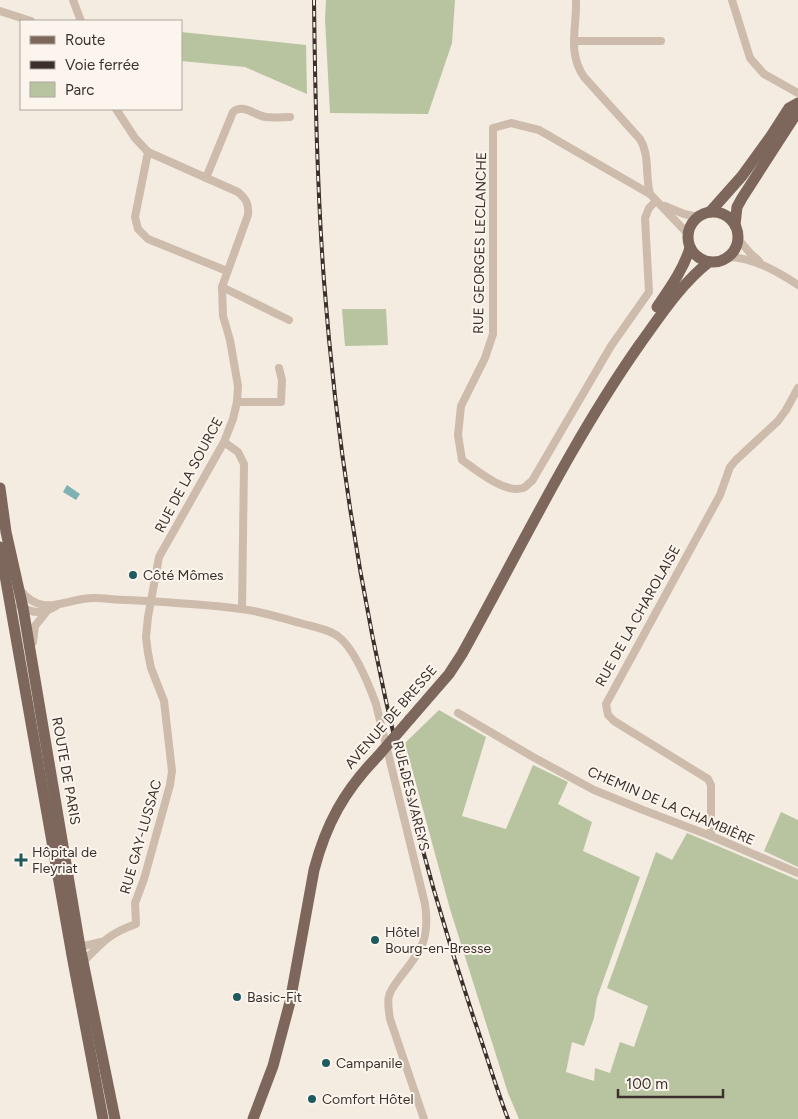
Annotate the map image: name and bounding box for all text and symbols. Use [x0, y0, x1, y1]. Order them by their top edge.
legend [20, 20, 182, 110]
text: Route [65, 31, 105, 49]
text: Voie ferrée [65, 56, 139, 74]
text: Parc [65, 81, 94, 99]
street label: RUE GEORGES LECLANCHE [470, 152, 490, 334]
street label: RUE DE LA SOURCE [151, 414, 227, 536]
street label: RUE DE LA CHAROLAISE [592, 542, 684, 690]
place label: Côté Mômes [143, 567, 224, 584]
marker: Côté Mômes [127, 569, 139, 581]
street label: AVENUE DE BRESSE [341, 662, 441, 772]
street label: ROUTE DE PARIS [48, 716, 84, 826]
street label: RUE DES VAREYS [389, 739, 433, 853]
street label: CHEMIN DE LA CHAMBIÈRE [585, 763, 757, 849]
street label: RUE GAY-LUSSAC [117, 778, 165, 896]
place label: Hôpital de Fleyriat [32, 844, 97, 877]
marker: Hôpital de Fleyriat [14, 853, 28, 867]
place label: Hôtel Bourg-en-Bresse [385, 924, 492, 957]
marker: Hôtel Bourg-en-Bresse [369, 934, 381, 946]
place label: Basic-Fit [247, 989, 302, 1006]
marker: Basic-Fit [231, 991, 243, 1003]
place label: Campanile [336, 1055, 403, 1072]
marker: Campanile [320, 1057, 332, 1069]
scale bar [618, 1066, 723, 1098]
text: 100 m [626, 1075, 668, 1093]
place label: Comfort Hôtel [322, 1091, 413, 1108]
marker: Comfort Hôtel [306, 1093, 318, 1105]

